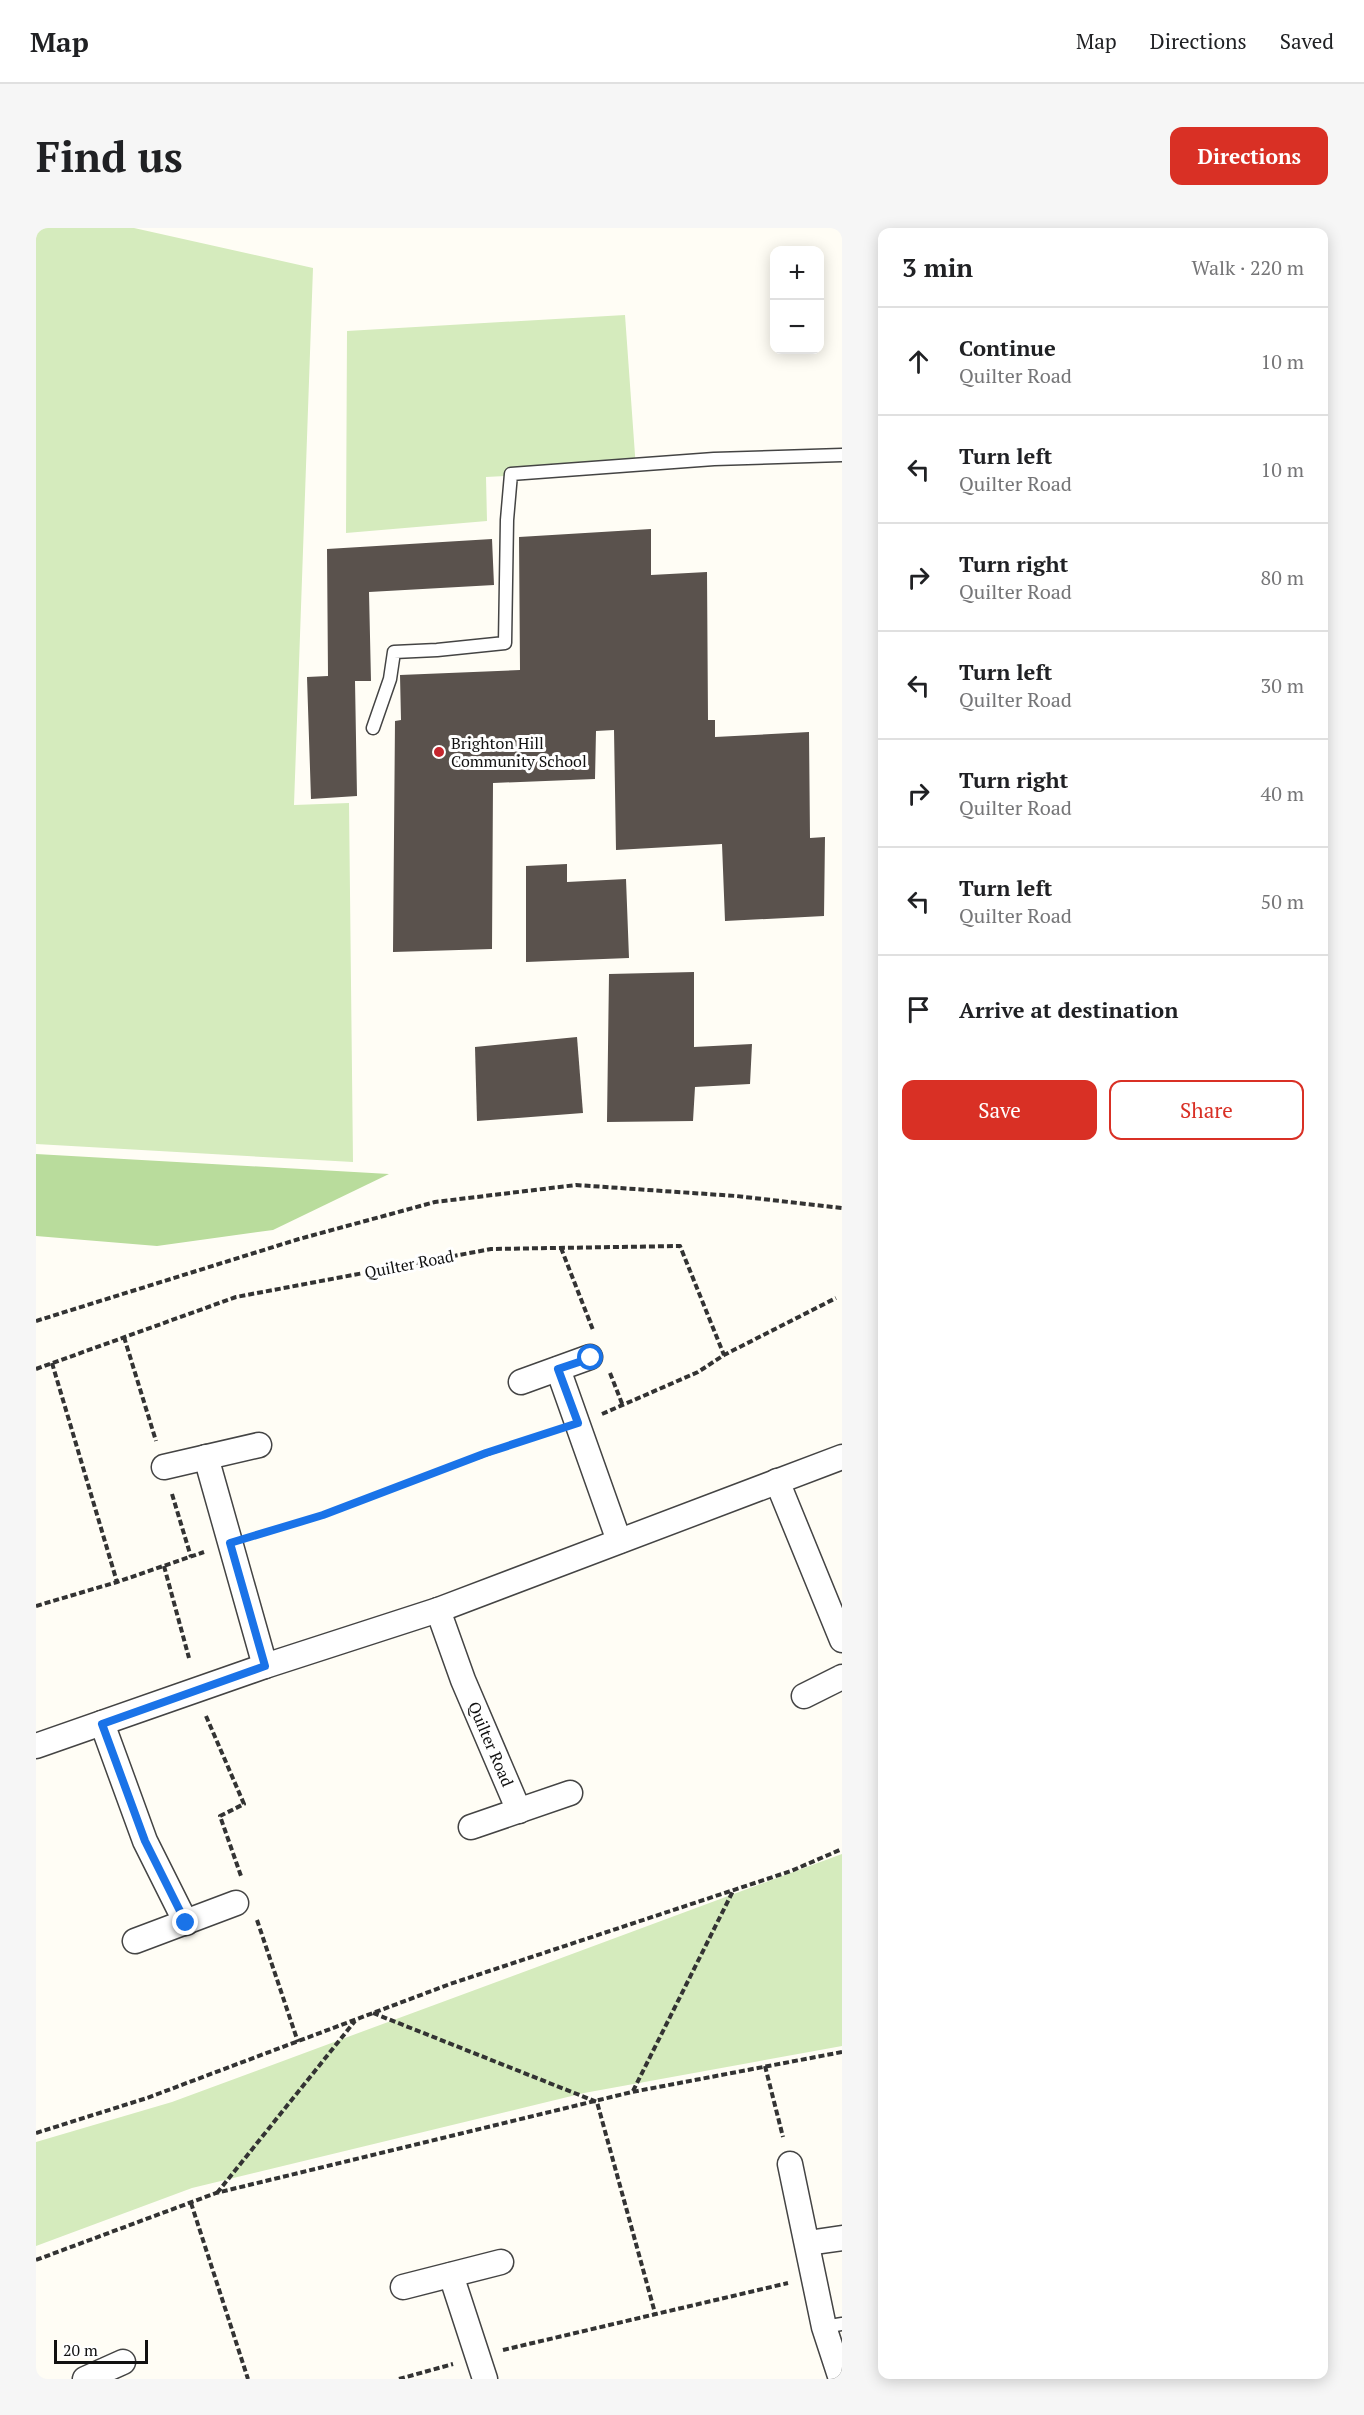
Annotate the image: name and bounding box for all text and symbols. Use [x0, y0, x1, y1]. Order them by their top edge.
text: Map [30, 23, 89, 60]
text: Map [1076, 27, 1117, 55]
text: Directions [1150, 27, 1247, 55]
text: Saved [1280, 27, 1334, 55]
button: Directions [1170, 127, 1328, 185]
text: Find us [36, 128, 183, 184]
map controls [770, 246, 824, 354]
button: + [770, 246, 824, 300]
text: 3 min [902, 250, 973, 284]
text: Walk · 220 m [1192, 254, 1304, 281]
button: − [770, 300, 824, 354]
text: Continue [959, 333, 1056, 362]
icon: ahead [902, 345, 935, 378]
text: 10 m [1261, 348, 1304, 375]
text: Quilter Road [959, 362, 1072, 389]
text: Turn left [959, 441, 1052, 470]
icon: left [902, 453, 935, 486]
text: 10 m [1261, 456, 1304, 483]
text: Quilter Road [959, 470, 1072, 497]
text: Turn right [959, 549, 1068, 578]
icon: right [902, 561, 935, 594]
text: 80 m [1261, 564, 1304, 591]
text: Quilter Road [959, 578, 1072, 605]
text: Turn left [959, 657, 1052, 686]
icon: left [902, 669, 935, 702]
text: 30 m [1261, 672, 1304, 699]
text: Quilter Road [959, 686, 1072, 713]
place label: Brighton Hill Community School [451, 732, 587, 772]
marker: Brighton Hill Community School [432, 745, 446, 759]
text: Turn right [959, 765, 1068, 794]
icon: right [902, 777, 935, 810]
text: 40 m [1261, 780, 1304, 807]
text: Quilter Road [959, 794, 1072, 821]
text: Turn left [959, 873, 1052, 902]
icon: left [902, 885, 935, 918]
text: 50 m [1261, 888, 1304, 915]
text: Quilter Road [959, 902, 1072, 929]
icon: arrive [902, 993, 935, 1026]
text: Arrive at destination [959, 995, 1178, 1024]
button: Save [902, 1080, 1097, 1140]
button: Share [1109, 1080, 1304, 1140]
street label: Quilter Road [363, 1245, 456, 1283]
route start [577, 1344, 603, 1370]
street label: Quilter Road [463, 1698, 519, 1790]
route end [172, 1909, 198, 1935]
scale bar [54, 2337, 148, 2364]
text: 20 m [63, 2339, 98, 2361]

